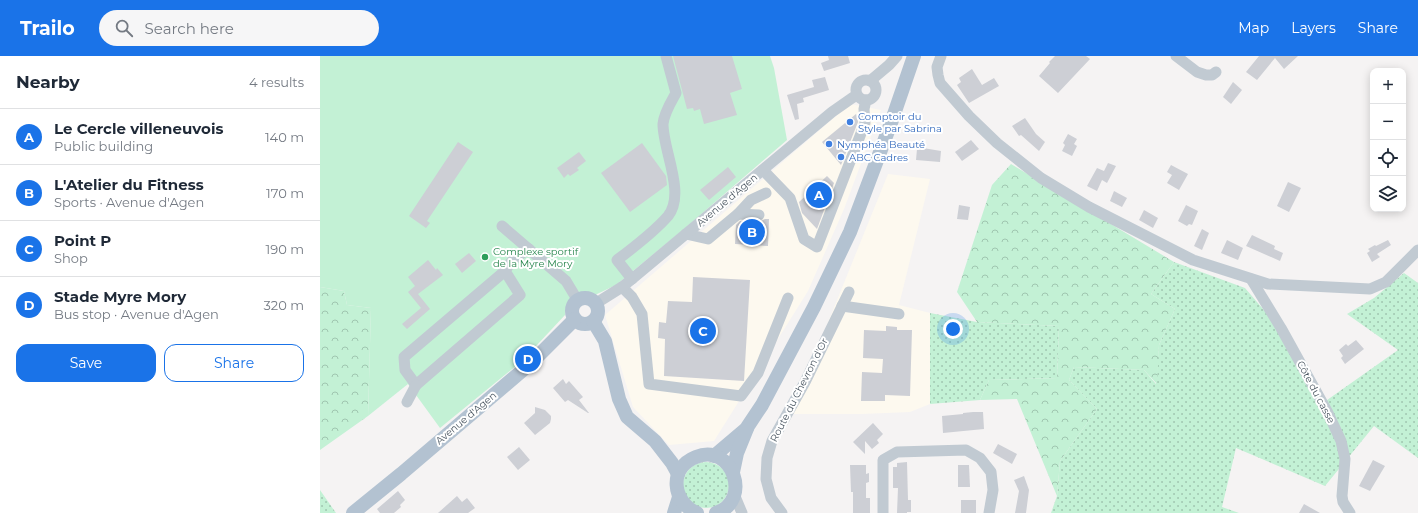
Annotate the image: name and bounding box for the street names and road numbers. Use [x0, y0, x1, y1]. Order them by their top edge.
street label: Avenue d'Agen [694, 171, 760, 229]
street label: Route du Chevron d'Or [767, 336, 831, 444]
street label: Côte du casse [1294, 358, 1338, 426]
street label: Avenue d'Agen [433, 389, 499, 447]

